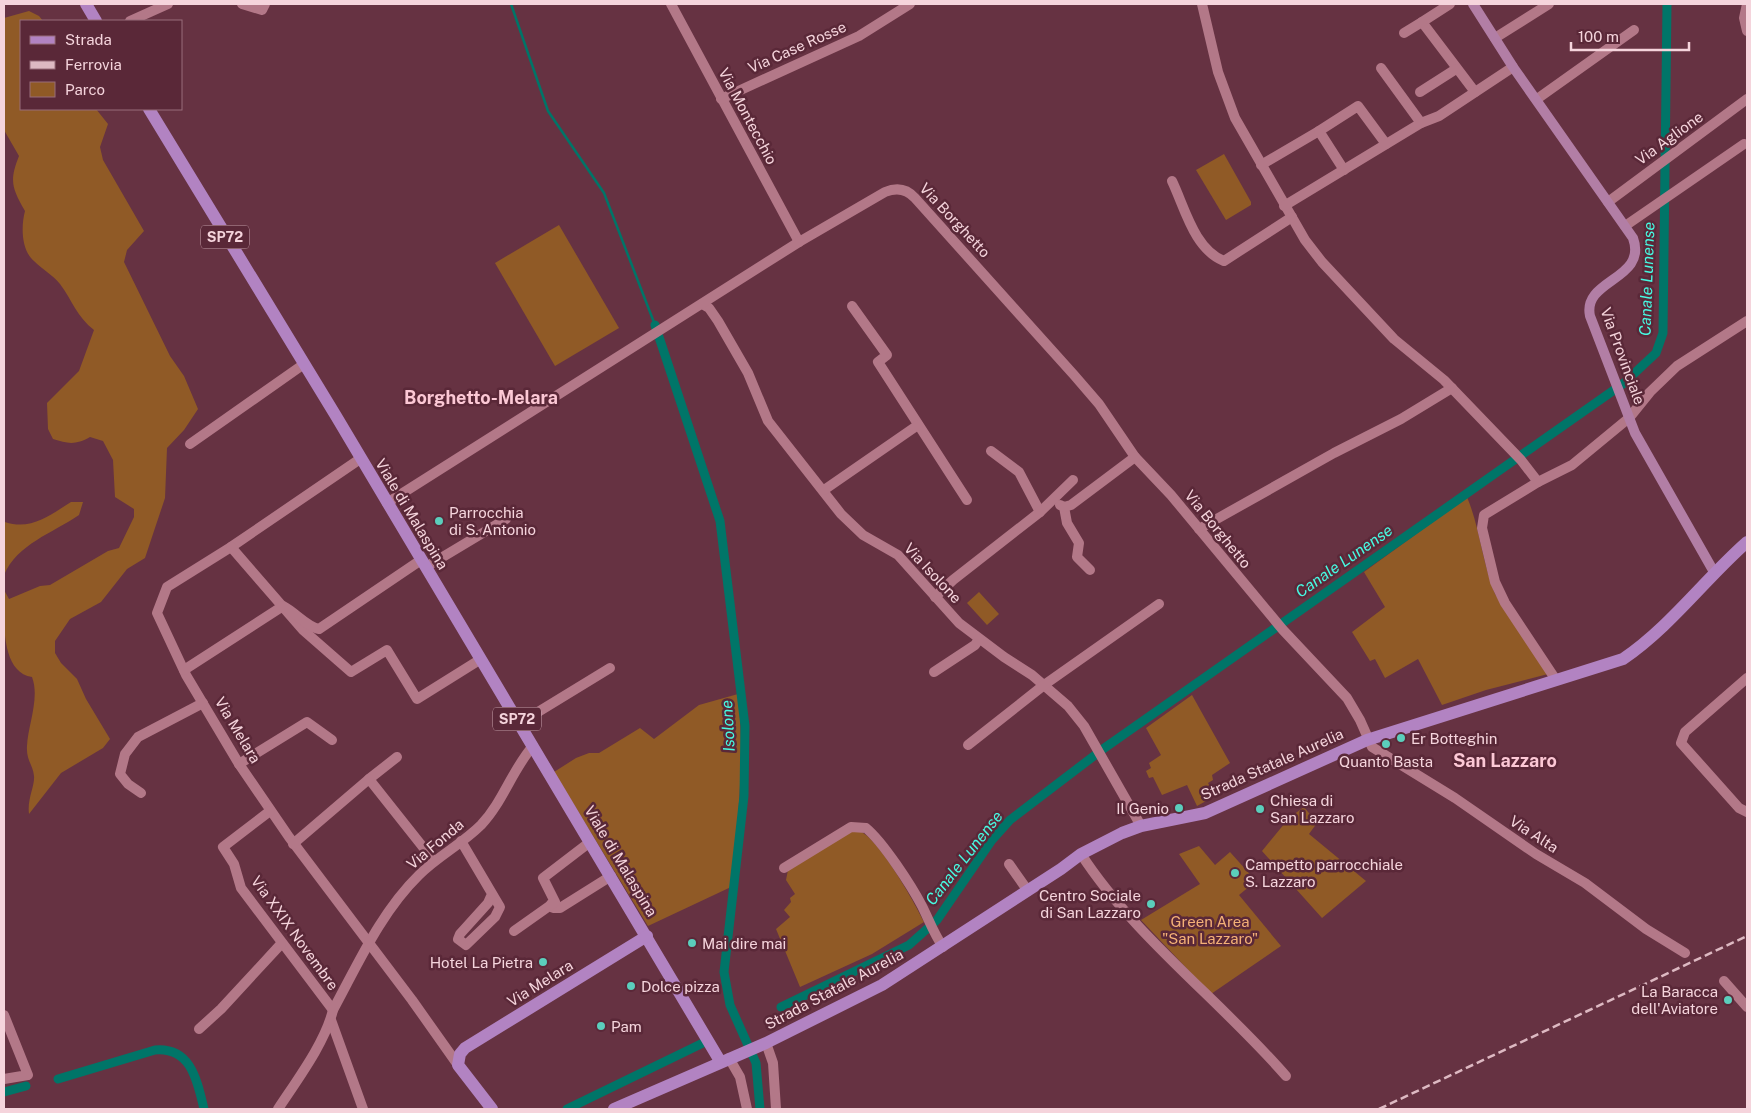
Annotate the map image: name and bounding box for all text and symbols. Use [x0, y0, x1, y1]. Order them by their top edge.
street label: Via Case Rosse [745, 18, 849, 76]
legend [20, 20, 182, 110]
scale bar [1571, 20, 1688, 52]
text: 100 m [1578, 28, 1619, 45]
text: Strada [65, 31, 112, 48]
text: Ferrovia [65, 56, 122, 73]
street label: Via Montecchio [715, 65, 781, 167]
text: Parco [65, 81, 105, 98]
street label: Via Aglione [1632, 108, 1706, 168]
street label: Via Borghetto [916, 179, 994, 261]
water label: Canale Lunense [1636, 221, 1658, 336]
road number: SP72 [201, 226, 249, 248]
street label: Via Provinciale [1598, 305, 1648, 407]
district label: Borghetto-Melara [404, 387, 558, 408]
street label: Viale di Malaspina [372, 456, 452, 572]
street label: Via Borghetto [1181, 487, 1255, 571]
place label: Parrocchia di S. Antonio [449, 504, 536, 538]
marker: Parrocchia di S. Antonio [433, 515, 445, 527]
water label: Canale Lunense [1292, 520, 1397, 602]
street label: Via Isolone [901, 539, 965, 607]
street label: Via Melara [212, 694, 264, 766]
water label: Isolone [717, 699, 739, 752]
road number: SP72 [493, 708, 541, 731]
street label: Strada Statale Aurelia [1198, 725, 1346, 803]
place label: Er Botteghin [1411, 730, 1498, 747]
marker: Er Botteghin [1395, 732, 1407, 744]
marker: Quanto Basta [1380, 738, 1392, 750]
district label: San Lazzaro [1453, 750, 1557, 771]
place label: Quanto Basta [1339, 753, 1433, 770]
place label: Chiesa di San Lazzaro [1270, 792, 1354, 826]
place label: Il Genio [1116, 800, 1169, 817]
marker: Il Genio [1173, 802, 1185, 814]
street label: Viale di Malaspina [581, 803, 661, 919]
marker: Chiesa di San Lazzaro [1254, 803, 1266, 815]
water label: Canale Lunense [921, 807, 1007, 909]
street label: Via Alta [1507, 812, 1561, 856]
street label: Via Fonda [403, 815, 467, 873]
place label: Campetto parrocchiale S. Lazzaro [1245, 856, 1403, 890]
marker: Campetto parrocchiale S. Lazzaro [1229, 867, 1241, 879]
street label: Via XXIX Novembre [248, 873, 342, 993]
place label: Centro Sociale di San Lazzaro [1039, 887, 1141, 921]
marker: Centro Sociale di San Lazzaro [1145, 898, 1157, 910]
park label: Green Area "San Lazzaro" [1162, 913, 1258, 947]
place label: Mai dire mai [702, 935, 786, 952]
marker: Mai dire mai [686, 937, 698, 949]
street label: Strada Statale Aurelia [762, 945, 906, 1033]
place label: Hotel La Pietra [430, 954, 533, 971]
street label: Via Melara [504, 956, 576, 1010]
marker: Hotel La Pietra [537, 956, 549, 968]
place label: Dolce pizza [641, 978, 720, 995]
marker: Dolce pizza [625, 980, 637, 992]
place label: La Baracca dell'Aviatore [1631, 983, 1718, 1017]
marker: La Baracca dell'Aviatore [1722, 994, 1734, 1006]
place label: Pam [611, 1018, 642, 1035]
marker: Pam [595, 1020, 607, 1032]

